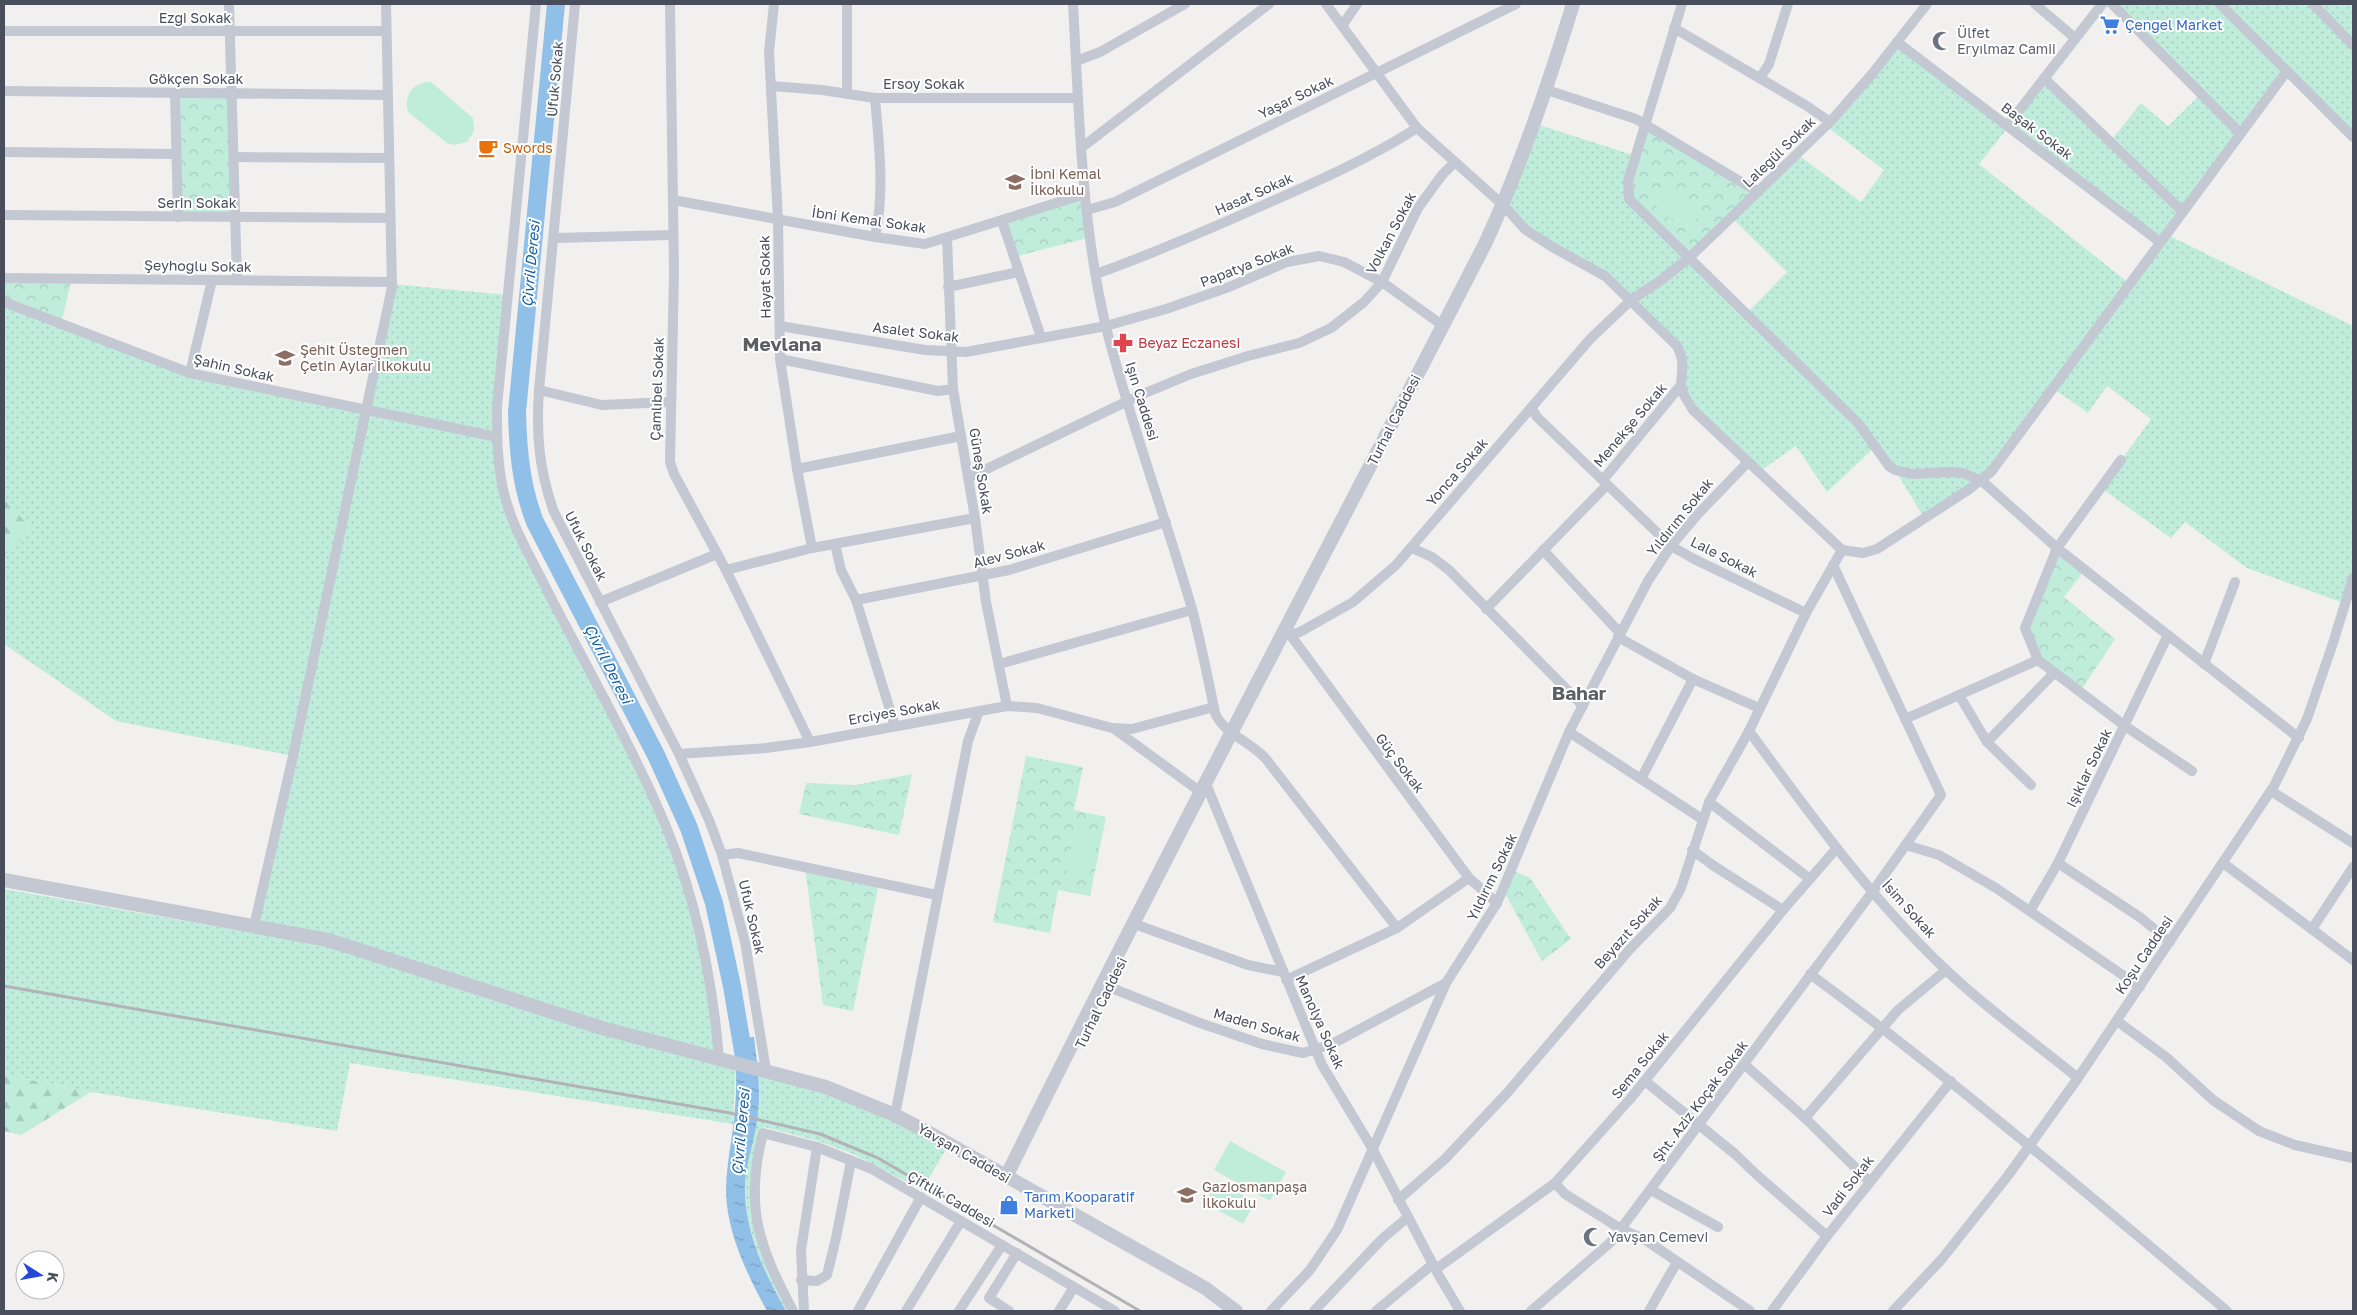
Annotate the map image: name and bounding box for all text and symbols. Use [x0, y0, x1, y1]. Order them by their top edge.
street label: Ezgi Sokak [159, 9, 231, 26]
supermarket icon: Çengel Market [2099, 14, 2121, 36]
place label: Çengel Market [2125, 16, 2223, 33]
place label: Ülfet Eryılmaz Camii [1957, 24, 2056, 57]
mosque icon: Ülfet Eryılmaz Camii [1931, 30, 1953, 52]
street label: Ufuk Sokak [543, 40, 566, 118]
street label: Gökçen Sokak [149, 70, 243, 87]
street label: Yaşar Sokak [1256, 71, 1336, 122]
street label: Ersoy Sokak [883, 75, 965, 92]
street label: Başak Sokak [1998, 98, 2076, 163]
street label: Lalegül Sokak [1739, 113, 1819, 191]
cafe icon: Swords [477, 137, 499, 159]
place label: Swords [503, 139, 553, 156]
place label: İbni Kemal İlkokulu [1030, 165, 1101, 198]
street label: Hasat Sokak [1212, 169, 1296, 218]
school or university icon: İbni Kemal İlkokulu [1004, 171, 1026, 193]
street label: Volkan Sokak [1362, 189, 1419, 277]
street label: Serin Sokak [157, 194, 237, 211]
street label: İbni Kemal Sokak [811, 203, 928, 236]
water label: Çivril Deresi [517, 218, 544, 308]
street label: Hayat Sokak [755, 235, 774, 319]
street label: Papatya Sokak [1198, 239, 1296, 290]
street label: Şeyhoğlu Sokak [144, 256, 252, 275]
street label: Asalet Sokak [872, 318, 960, 345]
district label: Mevlana [742, 332, 822, 355]
pharmacy icon: Beyaz Eczanesi [1112, 332, 1134, 354]
place label: Beyaz Eczanesi [1138, 334, 1240, 351]
street label: Çamlıbel Sokak [646, 337, 667, 441]
place label: Şehit Üsteğmen Çetin Aylar İlkokulu [300, 341, 431, 374]
school or university icon: Şehit Üsteğmen Çetin Aylar İlkokulu [274, 347, 296, 369]
street label: Şahin Sokak [192, 350, 276, 385]
street label: Işın Caddesi [1122, 359, 1163, 442]
street label: Turhal Caddesi [1363, 371, 1424, 468]
street label: Menekşe Sokak [1589, 379, 1670, 470]
street label: Güneş Sokak [966, 427, 997, 515]
street label: Yonca Sokak [1422, 434, 1491, 509]
street label: Yıldırım Sokak [1643, 474, 1716, 559]
street label: Ufuk Sokak [562, 508, 611, 584]
street label: Lale Sokak [1688, 532, 1761, 581]
street label: Alev Sokak [971, 536, 1047, 571]
water label: Çivril Deresi [580, 621, 637, 708]
district label: Bahar [1552, 681, 1607, 704]
street label: Erciyes Sokak [847, 695, 941, 728]
street label: Işıklar Sokak [2062, 725, 2115, 810]
street label: Güç Sokak [1372, 729, 1428, 796]
street label: Yıldırım Sokak [1463, 830, 1520, 923]
street label: İsim Sokak [1879, 876, 1940, 941]
street label: Ufuk Sokak [736, 878, 769, 956]
street label: Beyazıt Sokak [1590, 891, 1665, 972]
street label: Koşu Caddesi [2111, 912, 2176, 997]
street label: Turhal Caddesi [1071, 954, 1130, 1051]
street label: Manolya Sokak [1292, 972, 1349, 1071]
street label: Maden Sokak [1212, 1004, 1303, 1045]
street label: Sema Sokak [1607, 1027, 1672, 1102]
street label: Şht. Aziz Koçak Sokak [1648, 1036, 1751, 1165]
water label: Çivril Deresi [727, 1086, 754, 1176]
street label: Yavşan Caddesi [915, 1119, 1014, 1186]
street label: Vadi Sokak [1818, 1152, 1877, 1220]
street label: Çiftlik Caddesi [905, 1167, 998, 1230]
place label: Gaziosmanpaşa İlkokulu [1202, 1178, 1307, 1211]
school or university icon: Gaziosmanpaşa İlkokulu [1176, 1184, 1198, 1206]
place label: Tarım Kooparatif Marketi [1024, 1188, 1135, 1221]
shop icon: Tarım Kooparatif Marketi [998, 1194, 1020, 1216]
mosque icon: Yavşan Cemevi [1582, 1226, 1604, 1248]
place label: Yavşan Cemevi [1608, 1228, 1708, 1245]
north arrow [15, 1250, 65, 1300]
text: K [44, 1271, 63, 1284]

